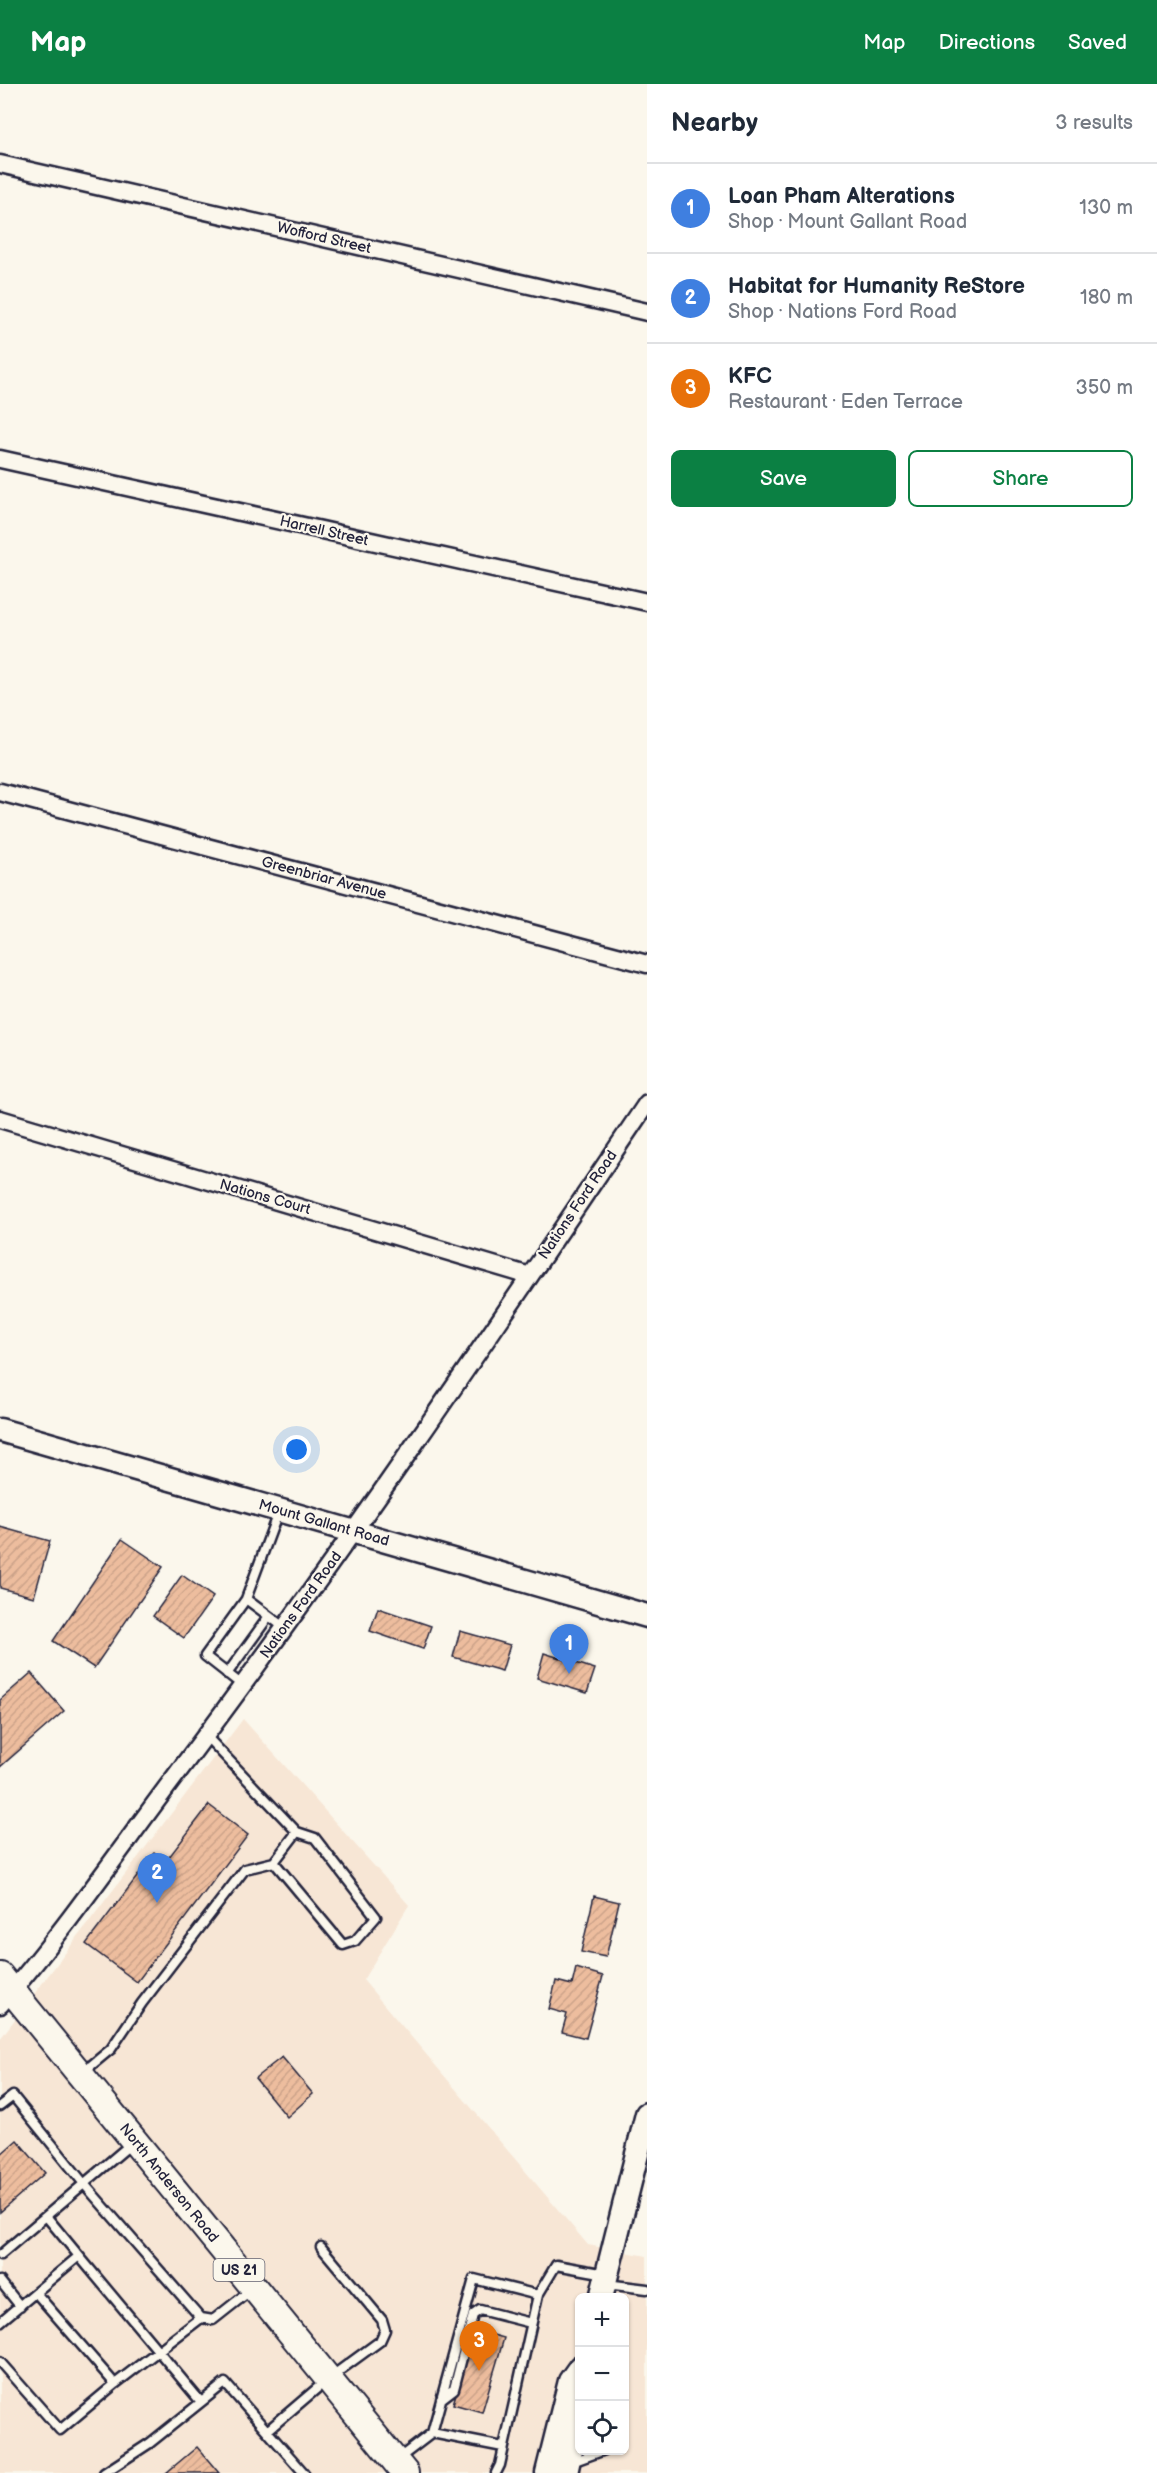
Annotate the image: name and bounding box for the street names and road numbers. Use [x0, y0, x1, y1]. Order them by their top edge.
street label: Wofford Street [275, 218, 373, 258]
street label: Harrell Street [278, 512, 371, 551]
street label: Greenbriar Avenue [260, 852, 389, 904]
street label: Nations Ford Road [535, 1147, 621, 1263]
street label: Nations Court [217, 1175, 313, 1219]
street label: Mount Gallant Road [256, 1495, 392, 1551]
street label: Nations Ford Road [256, 1548, 346, 1662]
street label: North Anderson Road [115, 2120, 223, 2246]
road number: US 21 [214, 2259, 264, 2281]

